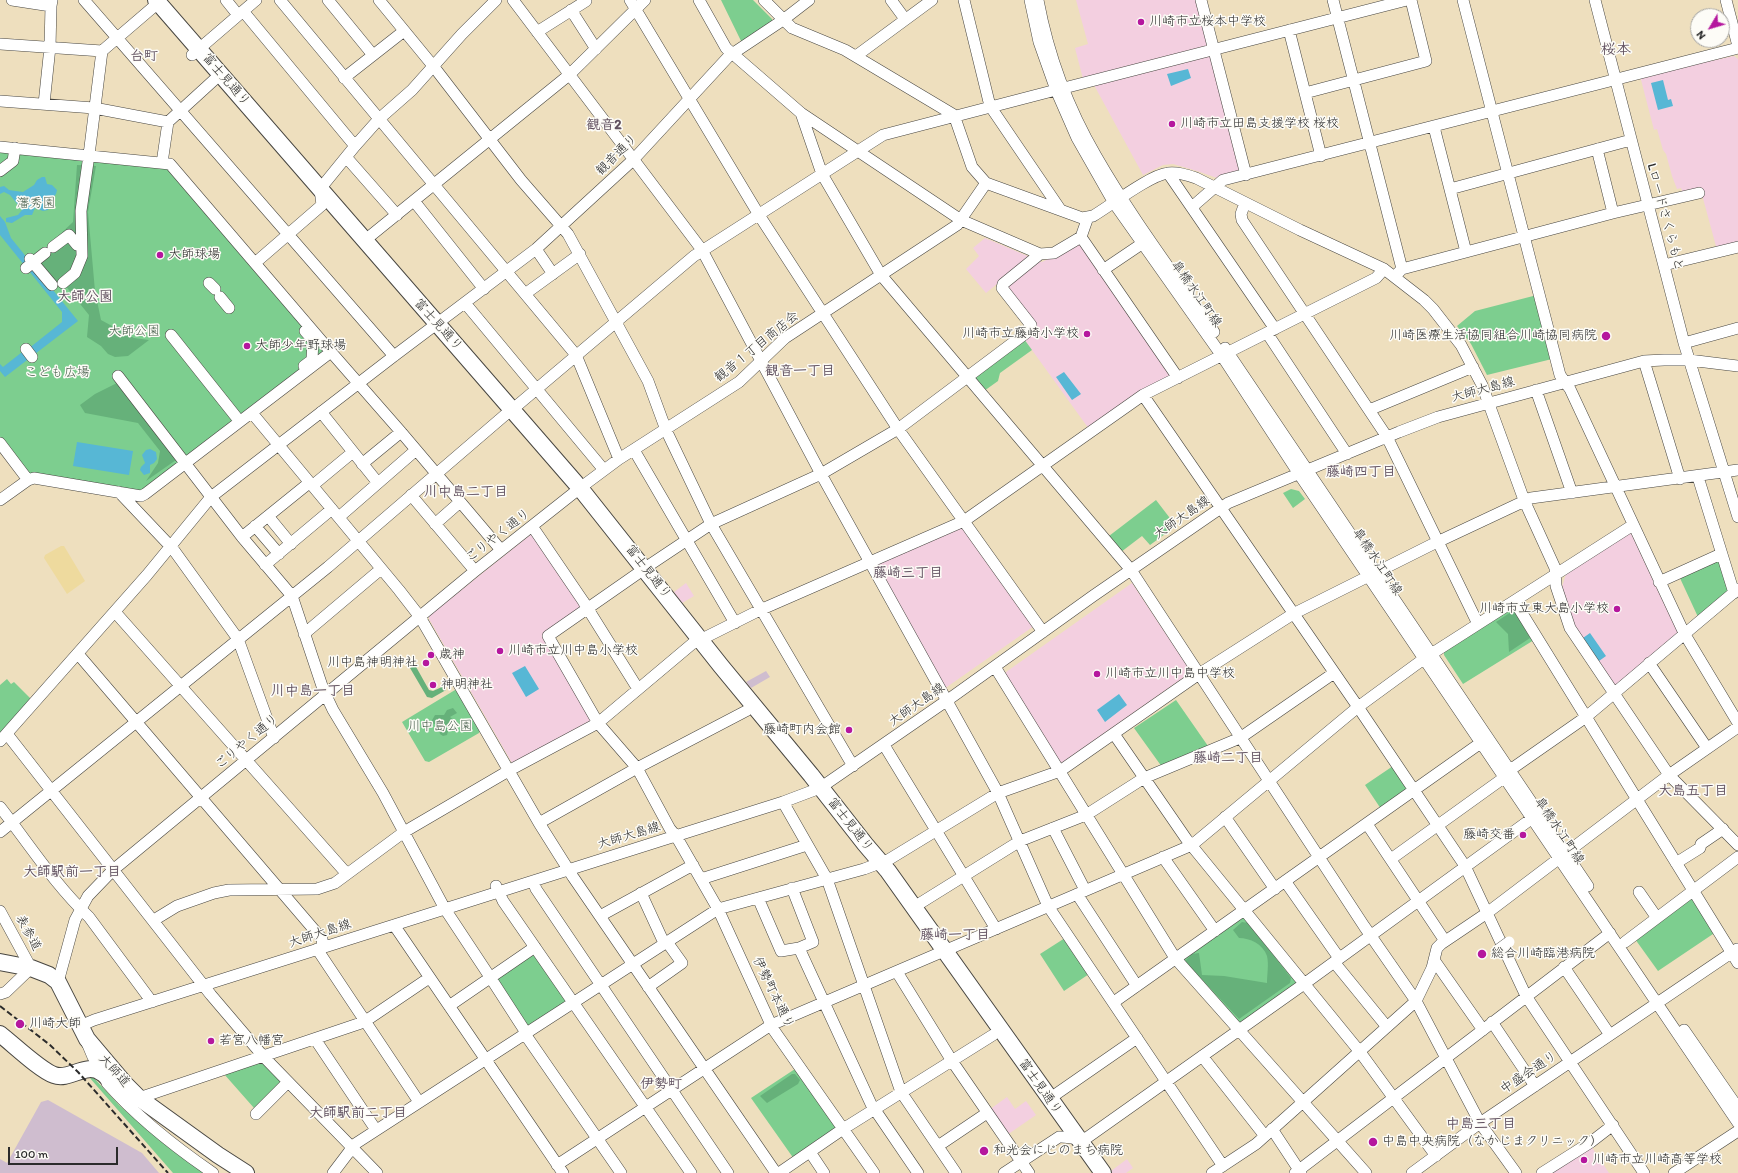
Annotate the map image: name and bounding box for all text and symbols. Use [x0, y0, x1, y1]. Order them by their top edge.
north arrow [1690, 8, 1730, 48]
place label: 川崎市立桜本中学校 [1149, 14, 1266, 30]
marker: 川崎市立桜本中学校 [1136, 17, 1146, 27]
text: N [1694, 28, 1708, 42]
district label: 桜本 [1601, 41, 1631, 59]
district label: 台町 [130, 48, 158, 64]
street label: 富士見通り [199, 50, 253, 110]
place label: 川崎市立田島支援学校 桜校 [1180, 116, 1339, 132]
district label: 観音2 [586, 117, 622, 133]
marker: 川崎市立田島支援学校 桜校 [1167, 119, 1177, 129]
street label: 観音通り [593, 131, 641, 179]
street label: Lロードさくらもと [1643, 162, 1687, 272]
park label: 瀋秀園 [17, 196, 55, 212]
place label: 大師球場 [168, 247, 220, 263]
marker: 大師球場 [155, 250, 165, 260]
street label: 皐橋水江町線 [1167, 258, 1225, 330]
district label: 大師公園 [57, 289, 113, 305]
street label: 富士見通り [410, 296, 466, 354]
street label: 観音１丁目商店会 [712, 308, 802, 386]
park label: 大師公園 [108, 324, 160, 340]
place label: 川崎市立藤崎小学校 [962, 326, 1079, 342]
place label: 川崎医療生活協同組合川崎協同病院 [1389, 328, 1597, 344]
marker: 川崎市立藤崎小学校 [1082, 329, 1092, 339]
marker: 川崎医療生活協同組合川崎協同病院 [1600, 330, 1612, 342]
place label: 大師少年野球場 [255, 338, 346, 354]
marker: 大師少年野球場 [242, 341, 252, 351]
district label: 観音一丁目 [765, 363, 835, 379]
park label: こども広場 [25, 365, 89, 381]
street label: 大師大島線 [1450, 374, 1516, 406]
district label: 藤崎四丁目 [1326, 464, 1396, 480]
district label: 川中島二丁目 [424, 484, 508, 500]
street label: 大師大島線 [1151, 493, 1213, 543]
street label: ごりやく通り [462, 506, 534, 566]
street label: 皐橋水江町線 [1349, 525, 1405, 599]
street label: 富士見通り [622, 542, 674, 602]
district label: 藤崎三丁目 [873, 565, 943, 581]
place label: 川崎市立東大島小学校 [1479, 601, 1609, 617]
marker: 川崎市立東大島小学校 [1612, 604, 1622, 614]
place label: 川崎市立川中島小学校 [508, 643, 638, 659]
marker: 川崎市立川中島小学校 [495, 646, 505, 656]
place label: 歳神 [439, 647, 465, 663]
marker: 歳神 [426, 650, 436, 660]
place label: 川中島神明神社 [327, 655, 418, 671]
marker: 川中島神明神社 [421, 658, 431, 668]
place label: 川崎市立川中島中学校 [1105, 666, 1235, 682]
marker: 川崎市立川中島中学校 [1092, 669, 1102, 679]
place label: 神明神社 [441, 677, 493, 693]
marker: 神明神社 [428, 680, 438, 690]
street label: 大師大島線 [886, 680, 948, 730]
district label: 川中島一丁目 [271, 683, 355, 699]
street label: ごりやく通り [212, 711, 282, 773]
park label: 川中島公園 [408, 719, 472, 735]
place label: 藤崎町内会館 [763, 722, 841, 738]
marker: 藤崎町内会館 [844, 725, 854, 735]
district label: 藤崎二丁目 [1193, 750, 1263, 766]
district label: 大島五丁目 [1658, 783, 1728, 799]
street label: 皐橋水江町線 [1531, 794, 1587, 868]
street label: 富士見通り [824, 795, 876, 855]
street label: 大師大島線 [596, 819, 662, 853]
place label: 藤崎交番 [1463, 827, 1515, 843]
marker: 藤崎交番 [1518, 830, 1528, 840]
district label: 大師駅前一丁目 [23, 864, 121, 880]
street label: 表参道 [12, 912, 44, 954]
street label: 大師大島線 [287, 917, 353, 951]
district label: 藤崎一丁目 [920, 927, 990, 943]
place label: 総合川崎臨港病院 [1491, 946, 1595, 962]
marker: 総合川崎臨港病院 [1476, 948, 1488, 960]
street label: 伊勢町本通り [749, 955, 797, 1031]
place label: 川崎大師 [29, 1016, 81, 1032]
marker: 川崎大師 [14, 1018, 26, 1030]
place label: 若宮八幡宮 [219, 1033, 284, 1049]
marker: 若宮八幡宮 [206, 1036, 216, 1046]
street label: 中盛会通り [1498, 1048, 1560, 1098]
street label: 大師道 [95, 1051, 133, 1091]
street label: 富士見通り [1015, 1056, 1065, 1118]
district label: 伊勢町 [640, 1076, 682, 1092]
district label: 大師駅前二丁目 [309, 1105, 407, 1121]
district label: 中島三丁目 [1446, 1116, 1516, 1132]
place label: 中島中央病院（なかじまクリニック） [1382, 1134, 1603, 1150]
marker: 中島中央病院（なかじまクリニック） [1367, 1136, 1379, 1148]
scale bar [10, 1139, 120, 1165]
place label: 和光会にじのまち病院 [993, 1143, 1123, 1159]
marker: 和光会にじのまち病院 [978, 1145, 990, 1157]
text: 100 m [15, 1147, 48, 1161]
place label: 川崎市立川崎高等学校 [1592, 1152, 1722, 1168]
marker: 川崎市立川崎高等学校 [1579, 1155, 1589, 1165]

